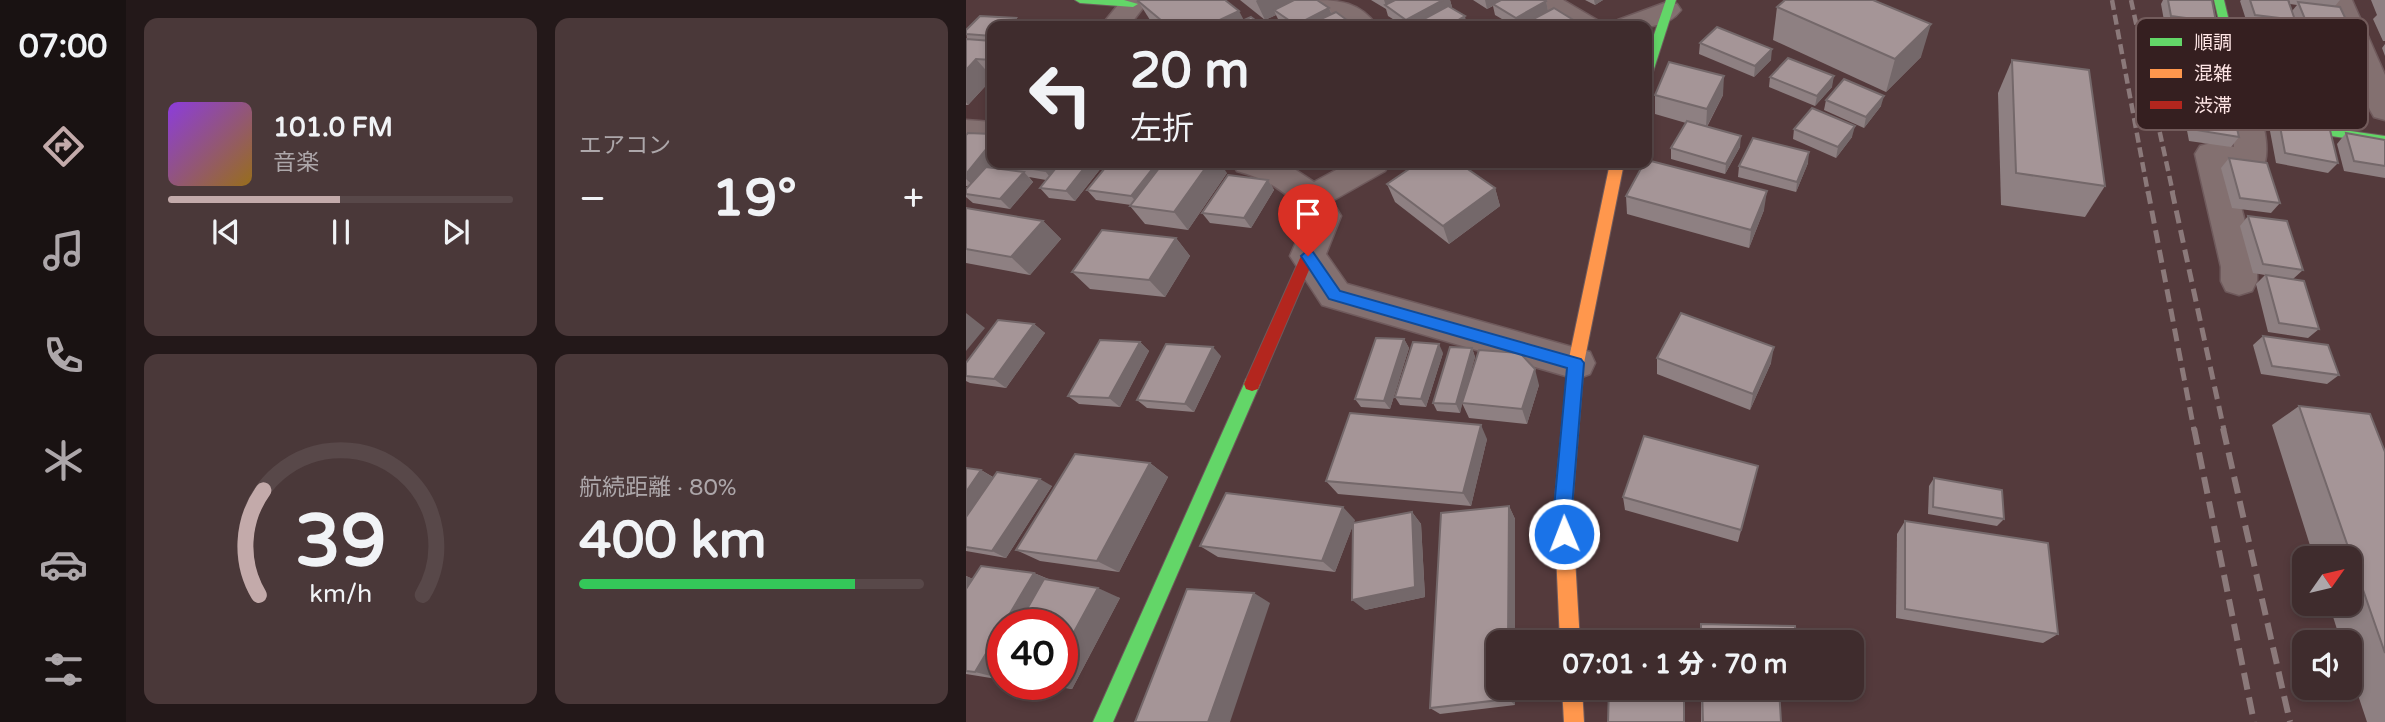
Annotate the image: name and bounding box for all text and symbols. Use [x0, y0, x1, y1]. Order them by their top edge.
legend [2136, 18, 2368, 130]
text: 07:00 [19, 28, 107, 66]
text: 順調 [2194, 32, 2232, 54]
text: 20 m [1130, 42, 1249, 101]
icon: left [1015, 49, 1106, 140]
text: 混雑 [2194, 63, 2232, 85]
text: 渋滞 [2194, 95, 2232, 117]
text: 左折 [1130, 110, 1194, 148]
text: 101.0 FM [273, 112, 393, 143]
icon: directions [39, 122, 88, 171]
text: エアコン [579, 132, 671, 160]
text: 音楽 [273, 149, 319, 177]
text: 19° [712, 167, 797, 230]
text: − [579, 176, 606, 222]
text: + [903, 176, 924, 222]
pin [1278, 184, 1338, 256]
icon: arrive [1289, 195, 1327, 233]
icon: previous [207, 213, 245, 251]
icon: pause [322, 213, 360, 251]
icon: next [437, 213, 475, 251]
icon: music [39, 226, 88, 275]
icon: phone [39, 331, 88, 380]
icon: climate [39, 436, 88, 485]
text: 航続距離 · 80% [579, 474, 737, 502]
position arrow [1527, 497, 1601, 571]
text: 39 [295, 498, 386, 586]
text: 400 km [579, 509, 767, 572]
icon: car [39, 540, 88, 589]
north arrow [2292, 546, 2362, 616]
map controls [2292, 546, 2362, 700]
text: km/h [309, 579, 372, 609]
speed limit sign: 40 [987, 609, 1078, 700]
button: sound [2292, 630, 2362, 700]
icon: filters [39, 645, 88, 694]
text: 07:01 · 1 分 · 70 m [1562, 649, 1788, 680]

